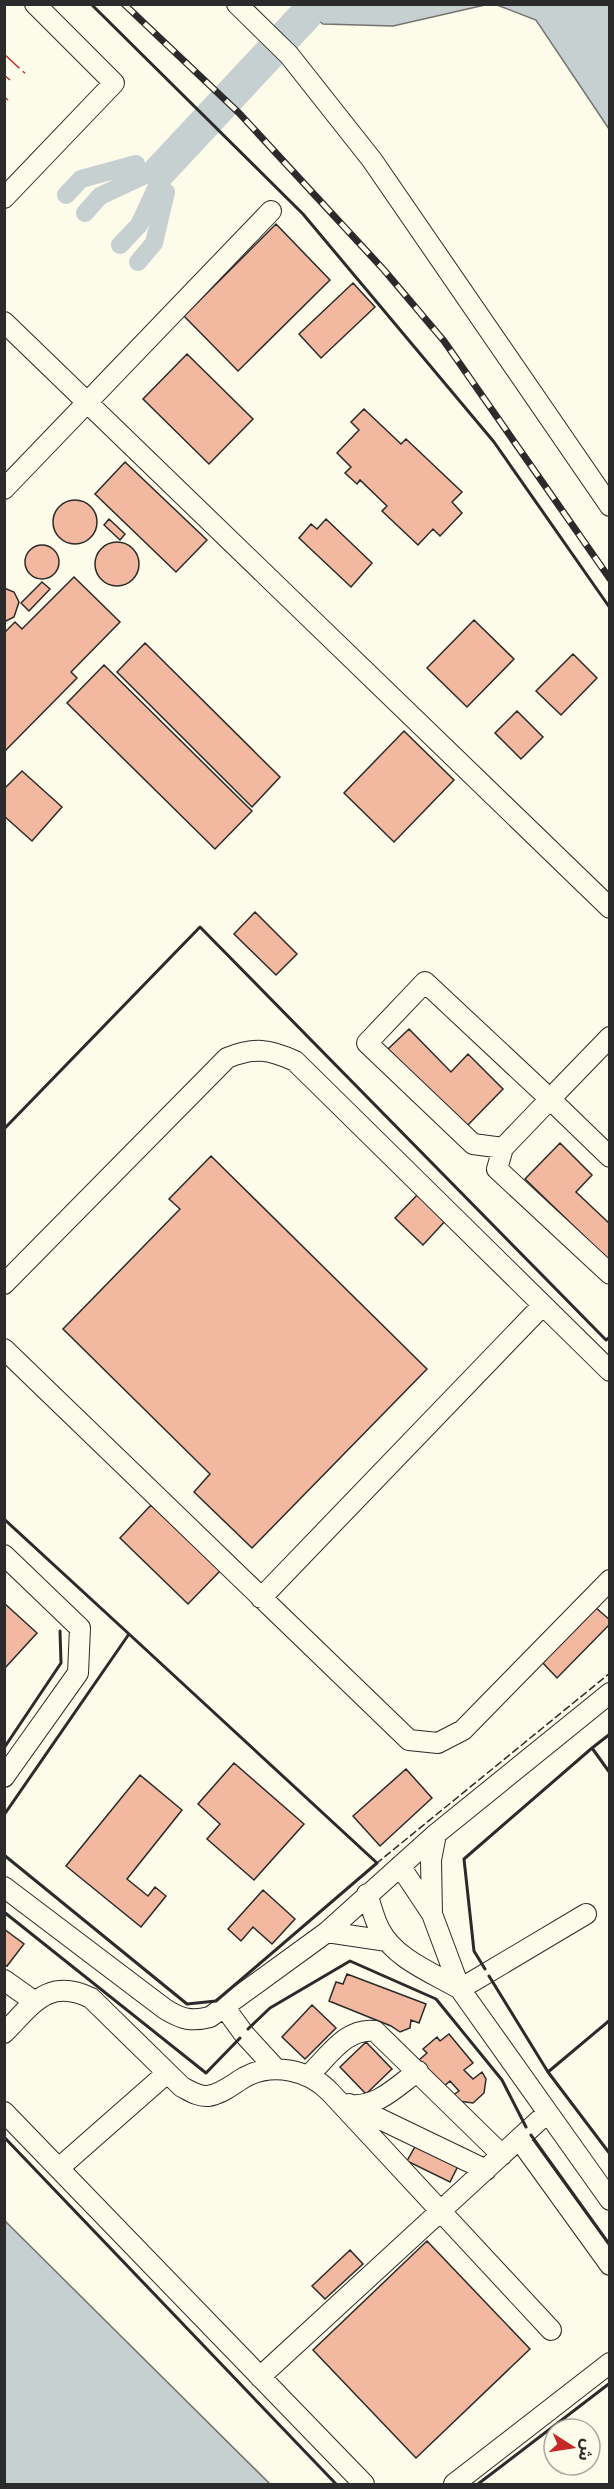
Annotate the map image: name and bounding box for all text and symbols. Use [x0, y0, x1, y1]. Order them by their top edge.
north arrow [542, 2417, 602, 2477]
text: ش [575, 2437, 599, 2463]

